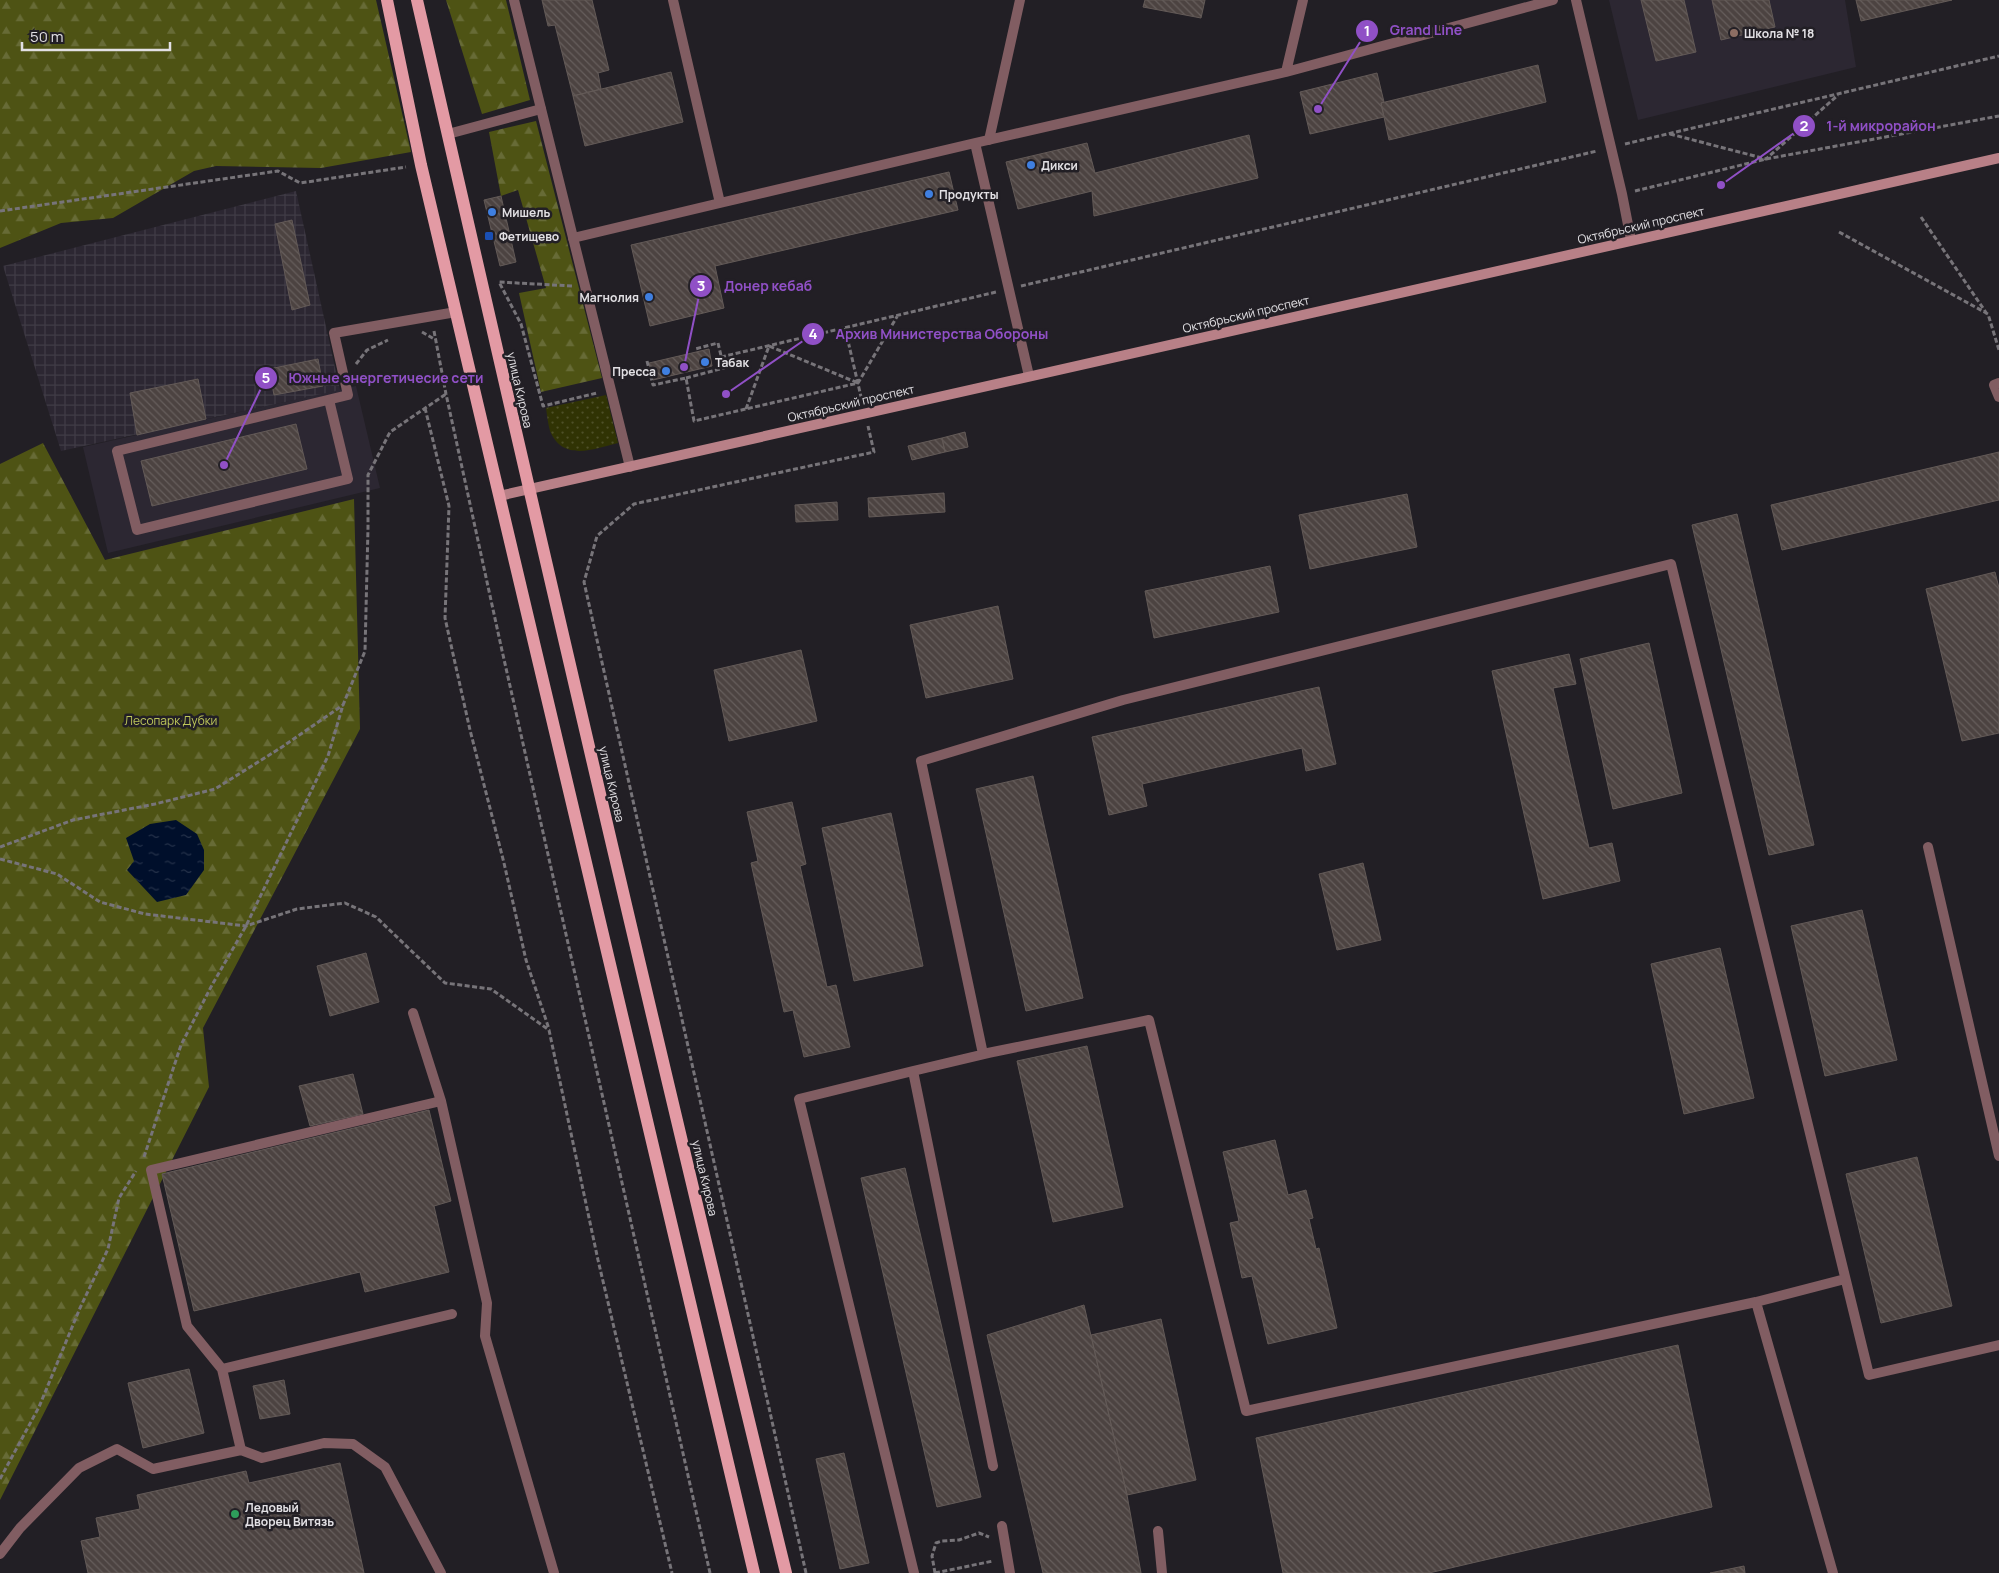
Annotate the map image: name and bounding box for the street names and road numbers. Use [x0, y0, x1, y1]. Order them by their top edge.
street label: Октябрьский проспект [1576, 202, 1706, 248]
street label: Октябрьский проспект [1181, 291, 1311, 337]
street label: улица Кирова [503, 350, 537, 430]
street label: Октябрьский проспект [786, 380, 916, 426]
street label: улица Кирова [595, 744, 629, 824]
street label: улица Кирова [688, 1138, 722, 1218]

